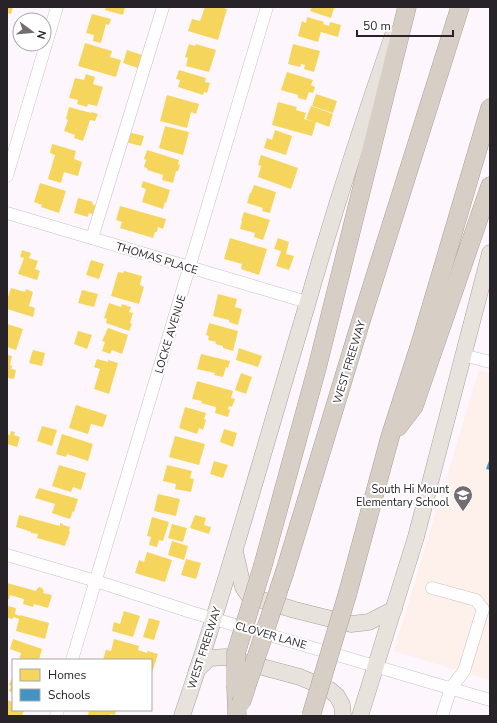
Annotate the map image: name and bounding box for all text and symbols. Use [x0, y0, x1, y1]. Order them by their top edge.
north arrow [12, 12, 52, 52]
scale bar [357, 12, 453, 38]
text: 50 m [363, 18, 391, 34]
text: N [33, 29, 49, 41]
street label: THOMAS PLACE [114, 239, 200, 278]
street label: LOCKE AVENUE [151, 293, 190, 375]
street label: WEST FREEWAY [330, 318, 369, 405]
place label: South Hi Mount Elementary School [356, 482, 450, 510]
school or university icon: South Hi Mount Elementary School [452, 484, 474, 512]
street label: WEST FREEWAY [184, 605, 225, 691]
street label: CLOVER LANE [233, 618, 308, 653]
legend [12, 659, 152, 711]
text: Homes [48, 667, 86, 683]
text: Schools [48, 687, 91, 703]

